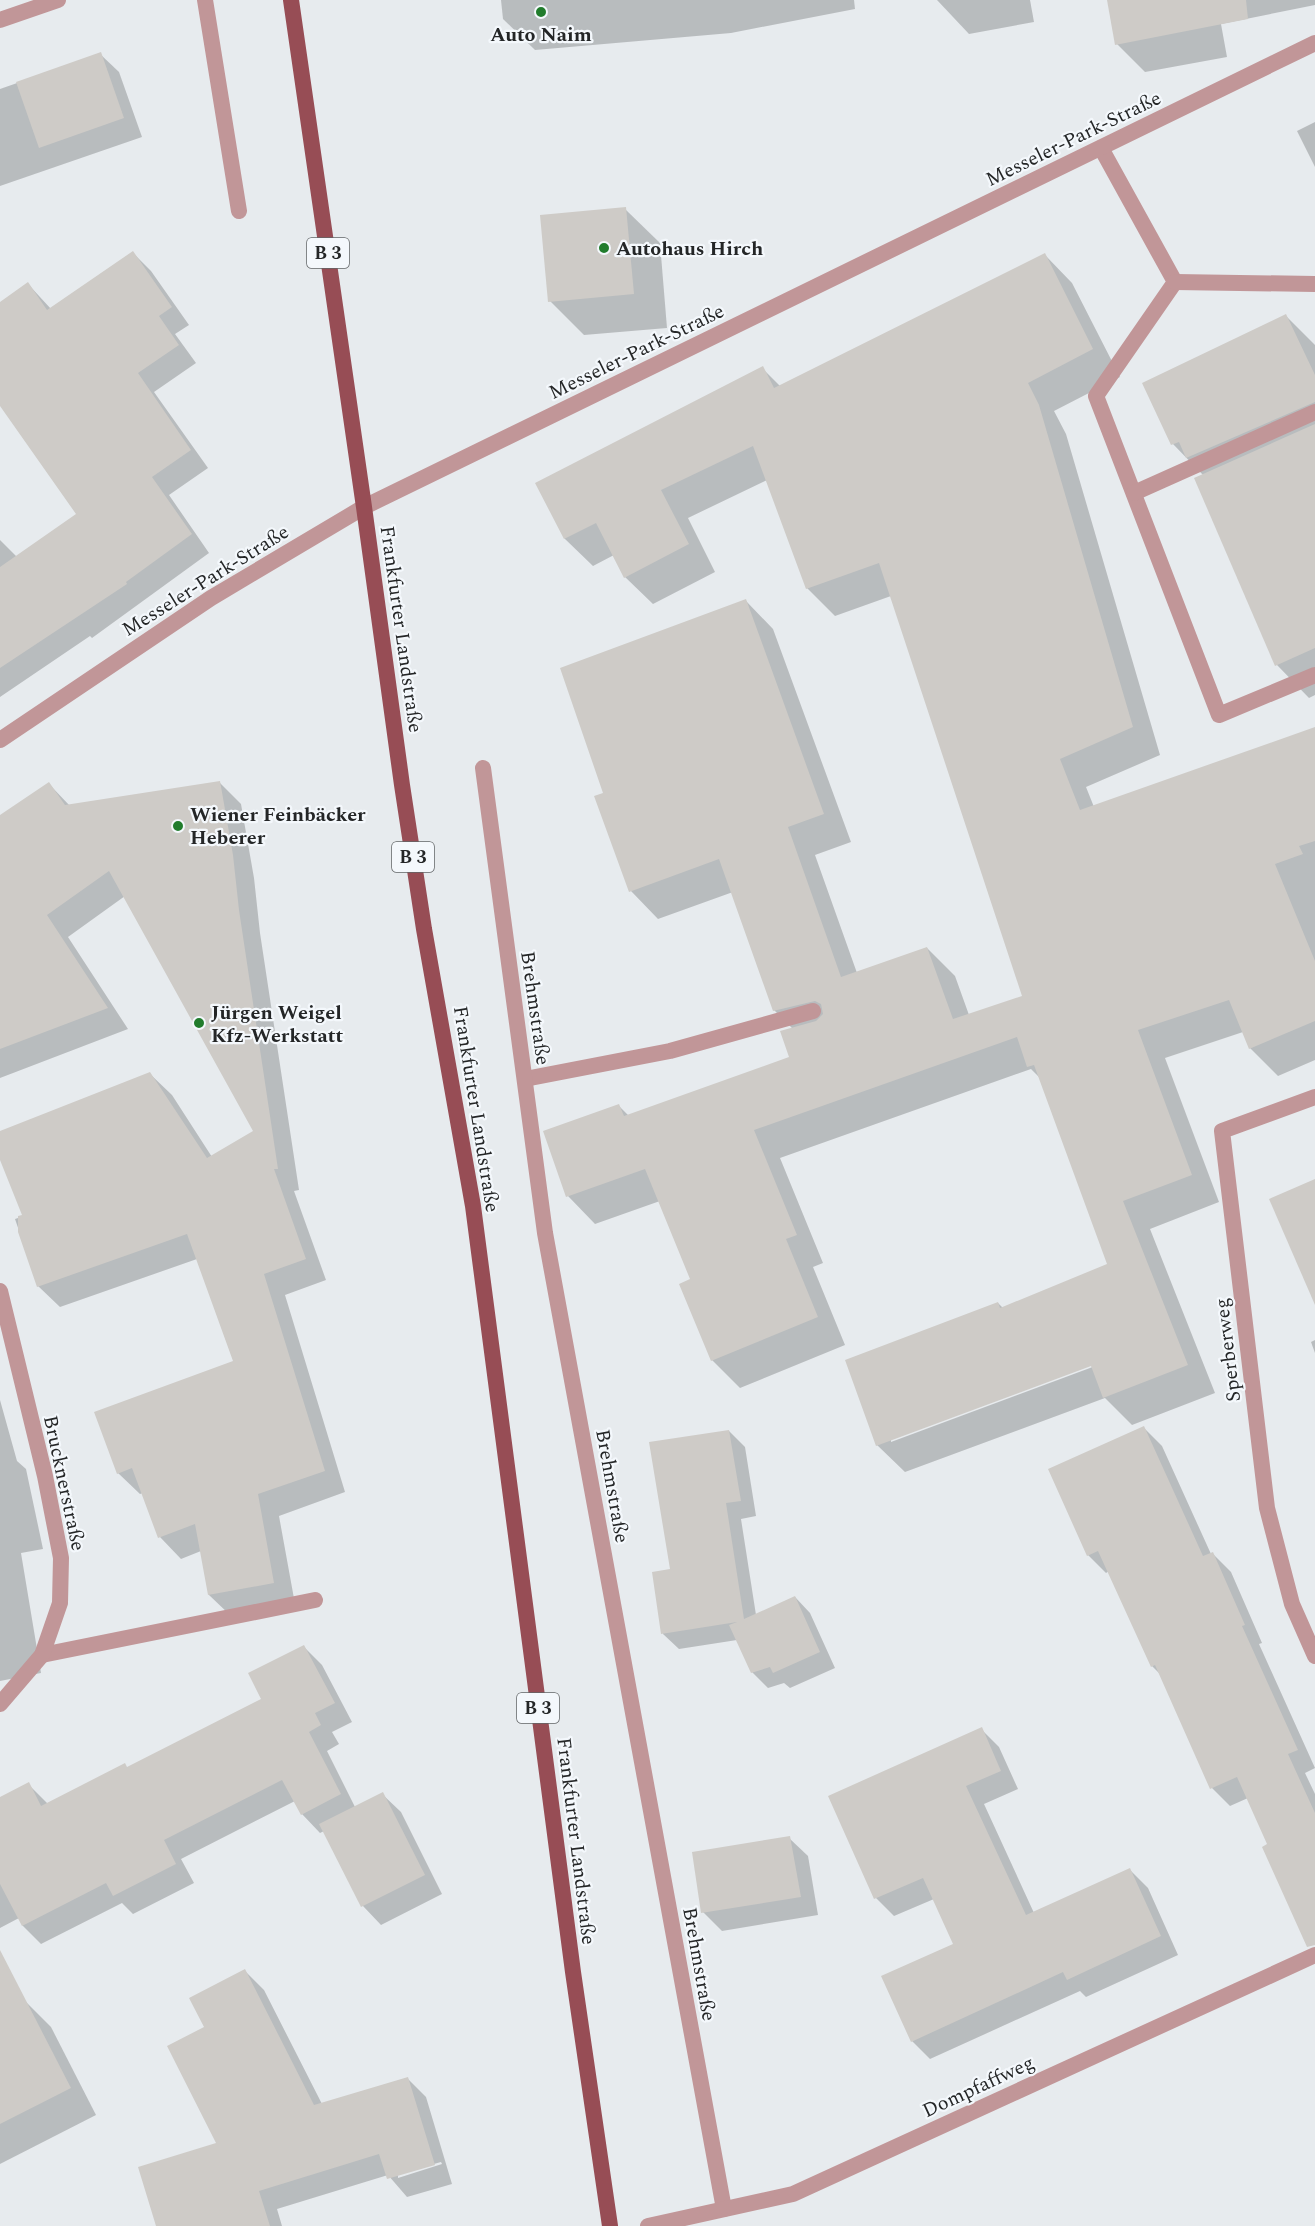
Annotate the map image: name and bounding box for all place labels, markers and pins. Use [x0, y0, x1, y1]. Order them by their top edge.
marker: Auto Naim [534, 5, 548, 19]
place label: Auto Naim [490, 20, 592, 50]
place label: Autohaus Hirch [616, 234, 763, 264]
marker: Autohaus Hirch [597, 241, 611, 255]
place label: Wiener Feinbäcker Heberer [190, 800, 366, 853]
marker: Wiener Feinbäcker Heberer [171, 819, 185, 833]
place label: Jürgen Weigel Kfz-Werkstatt [211, 998, 343, 1051]
marker: Jürgen Weigel Kfz-Werkstatt [192, 1016, 206, 1030]

